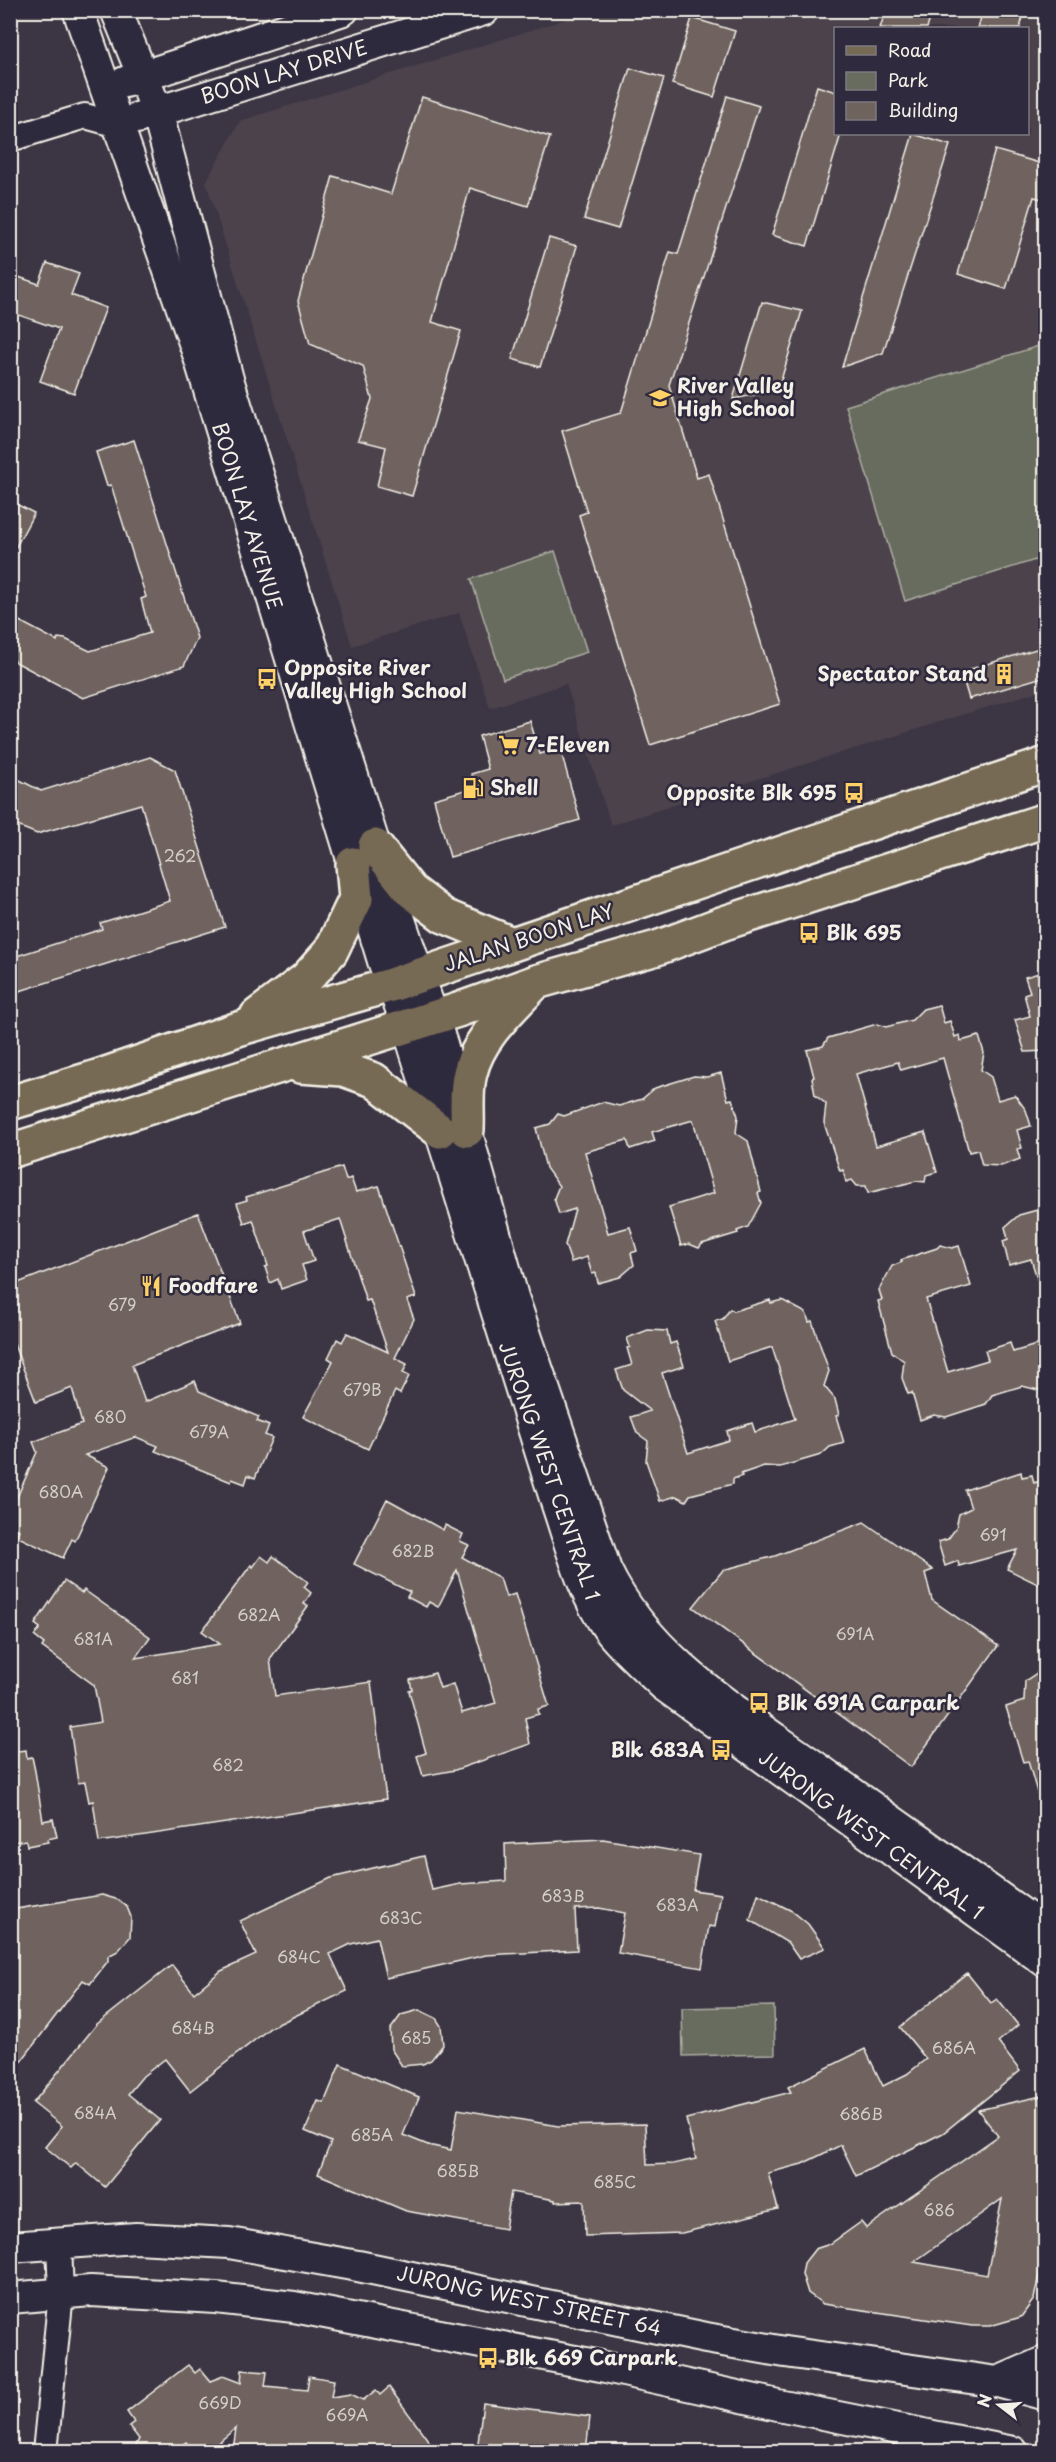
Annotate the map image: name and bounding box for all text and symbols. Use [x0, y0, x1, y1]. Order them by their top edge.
legend [834, 27, 1029, 135]
street label: BOON LAY DRIVE [197, 31, 371, 111]
text: Road [888, 36, 932, 63]
text: Park [888, 66, 928, 93]
text: Building [888, 96, 958, 123]
place label: River Valley High School [677, 370, 795, 423]
school or university icon: River Valley High School [648, 386, 672, 410]
street label: BOON LAY AVENUE [205, 418, 291, 613]
place label: Opposite River Valley High School [284, 652, 467, 705]
place label: Spectator Stand [817, 658, 988, 688]
building icon: Spectator Stand [992, 662, 1016, 686]
bus stop icon: Opposite River Valley High School [255, 667, 279, 691]
place label: 7-Eleven [526, 729, 610, 759]
supermarket icon: 7-Eleven [497, 733, 521, 757]
place label: Shell [490, 772, 538, 802]
fuel station icon: Shell [461, 776, 485, 800]
place label: Opposite Blk 695 [666, 777, 837, 807]
bus stop icon: Opposite Blk 695 [842, 781, 866, 805]
house number: 262 [164, 843, 196, 867]
street label: JALAN BOON LAY [440, 895, 618, 979]
place label: Blk 695 [826, 917, 902, 947]
bus stop icon: Blk 695 [797, 921, 821, 945]
place label: Foodfare [168, 1270, 258, 1300]
restaurant icon: Foodfare [139, 1274, 163, 1298]
house number: 679 [108, 1292, 136, 1316]
street label: JURONG WEST CENTRAL 1 [492, 1337, 608, 1604]
house number: 679B [342, 1377, 382, 1401]
house number: 680 [94, 1404, 126, 1428]
house number: 679A [189, 1419, 229, 1443]
house number: 680A [39, 1479, 83, 1503]
house number: 691 [979, 1522, 1007, 1546]
house number: 682B [392, 1538, 434, 1562]
house number: 682A [237, 1602, 281, 1626]
house number: 691A [836, 1621, 875, 1645]
house number: 681A [73, 1626, 113, 1650]
house number: 681 [171, 1665, 199, 1689]
place label: Blk 691A Carpark [776, 1687, 960, 1717]
bus stop icon: Blk 691A Carpark [747, 1691, 771, 1715]
place label: Blk 683A [611, 1734, 704, 1764]
bus stop icon: Blk 683A [709, 1738, 733, 1762]
street label: JURONG WEST CENTRAL 1 [753, 1742, 990, 1926]
house number: 682 [212, 1752, 244, 1776]
house number: 683B [542, 1883, 584, 1907]
house number: 683A [656, 1892, 699, 1916]
house number: 683C [379, 1905, 423, 1929]
house number: 684C [277, 1944, 321, 1968]
house number: 684B [171, 2015, 215, 2039]
house number: 685 [401, 2025, 431, 2049]
house number: 686A [932, 2035, 976, 2059]
house number: 684A [73, 2100, 117, 2124]
house number: 686B [839, 2101, 883, 2125]
house number: 685A [351, 2122, 393, 2146]
house number: 685B [437, 2158, 479, 2182]
house number: 685C [594, 2169, 636, 2193]
house number: 686 [923, 2197, 955, 2221]
street label: JURONG WEST STREET 64 [394, 2257, 664, 2343]
place label: Blk 669 Carpark [505, 2342, 678, 2372]
bus stop icon: Blk 669 Carpark [476, 2346, 500, 2370]
north arrow [969, 2375, 1029, 2435]
house number: 669D [198, 2390, 242, 2414]
text: N [970, 2391, 997, 2410]
house number: 669A [326, 2402, 368, 2426]

